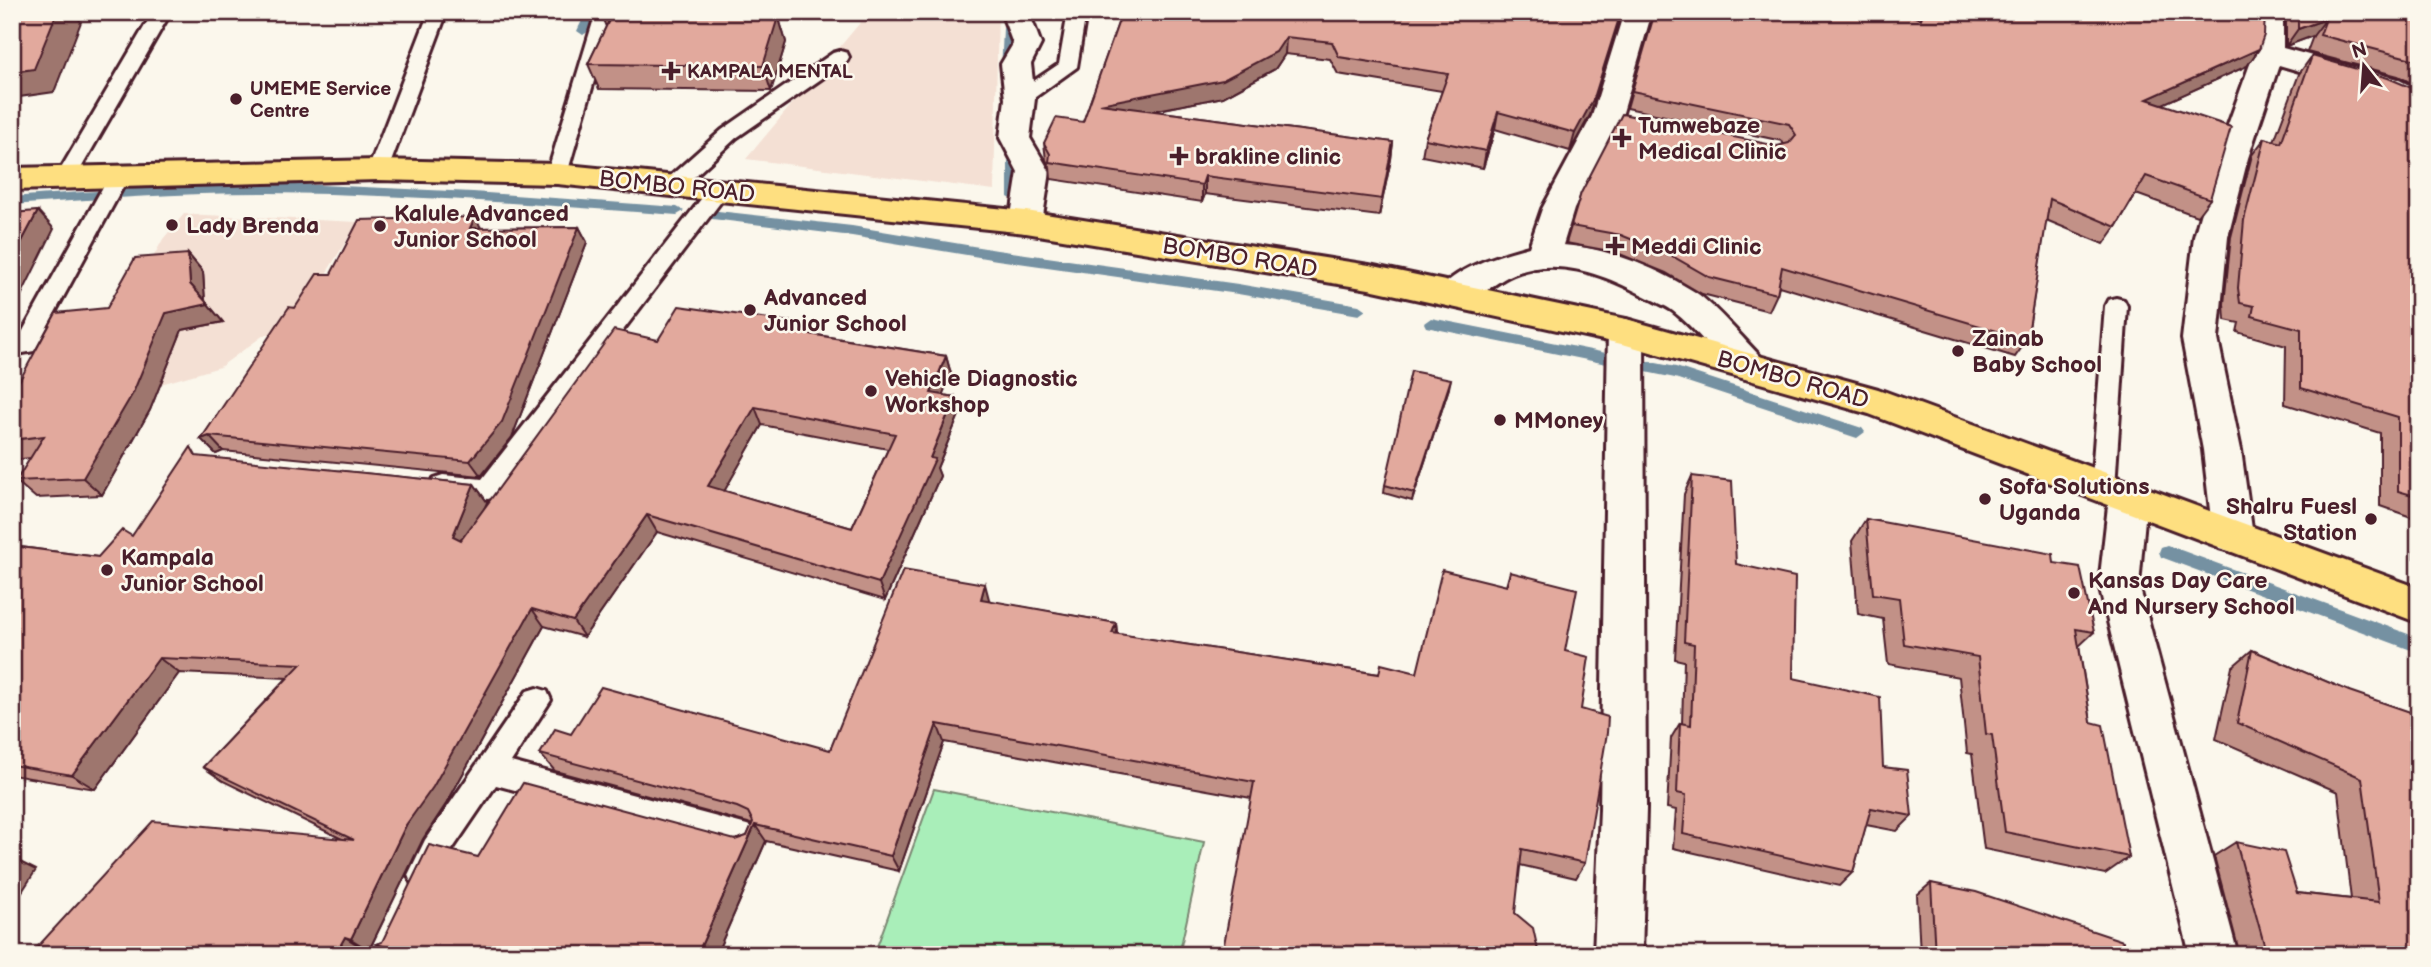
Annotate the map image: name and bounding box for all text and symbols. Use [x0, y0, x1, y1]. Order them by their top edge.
north arrow [2330, 32, 2400, 102]
text: N [2349, 38, 2370, 64]
marker: KAMPALA MENTAL [661, 61, 681, 81]
place label: KAMPALA MENTAL [687, 61, 853, 84]
place label: UMEME Service Centre [250, 78, 391, 123]
marker: UMEME Service Centre [228, 91, 244, 107]
place label: Tumwebaze Medical Clinic [1638, 112, 1787, 166]
marker: Tumwebaze Medical Clinic [1612, 128, 1632, 148]
place label: brakline clinic [1195, 143, 1342, 171]
marker: brakline clinic [1169, 146, 1189, 166]
street label: BOMBO ROAD [598, 165, 756, 209]
place label: Kalule Advanced Junior School [394, 200, 569, 254]
place label: Lady Brenda [186, 212, 319, 240]
marker: Lady Brenda [164, 217, 180, 233]
marker: Kalule Advanced Junior School [372, 218, 388, 234]
street label: BOMBO ROAD [1160, 232, 1319, 284]
place label: Meddi Clinic [1631, 233, 1762, 261]
marker: Meddi Clinic [1605, 236, 1625, 256]
place label: Advanced Junior School [763, 284, 907, 338]
marker: Advanced Junior School [742, 302, 758, 318]
place label: Zainab Baby School [1972, 325, 2102, 379]
marker: Zainab Baby School [1950, 343, 1966, 359]
street label: BOMBO ROAD [1714, 345, 1872, 415]
place label: Vehicle Diagnostic Workshop [885, 365, 1078, 419]
marker: Vehicle Diagnostic Workshop [863, 383, 879, 399]
place label: MMoney [1514, 407, 1604, 435]
marker: MMoney [1492, 412, 1508, 428]
place label: Sofa Solutions Uganda [1999, 473, 2149, 527]
marker: Sofa Solutions Uganda [1977, 491, 1993, 507]
place label: Shalru Fuesl Station [2226, 493, 2357, 547]
marker: Shalru Fuesl Station [2363, 511, 2379, 527]
place label: Kampala Junior School [121, 544, 264, 598]
marker: Kampala Junior School [99, 562, 115, 578]
place label: Kansas Day Care And Nursery School [2087, 567, 2295, 621]
marker: Kansas Day Care And Nursery School [2066, 585, 2082, 601]

